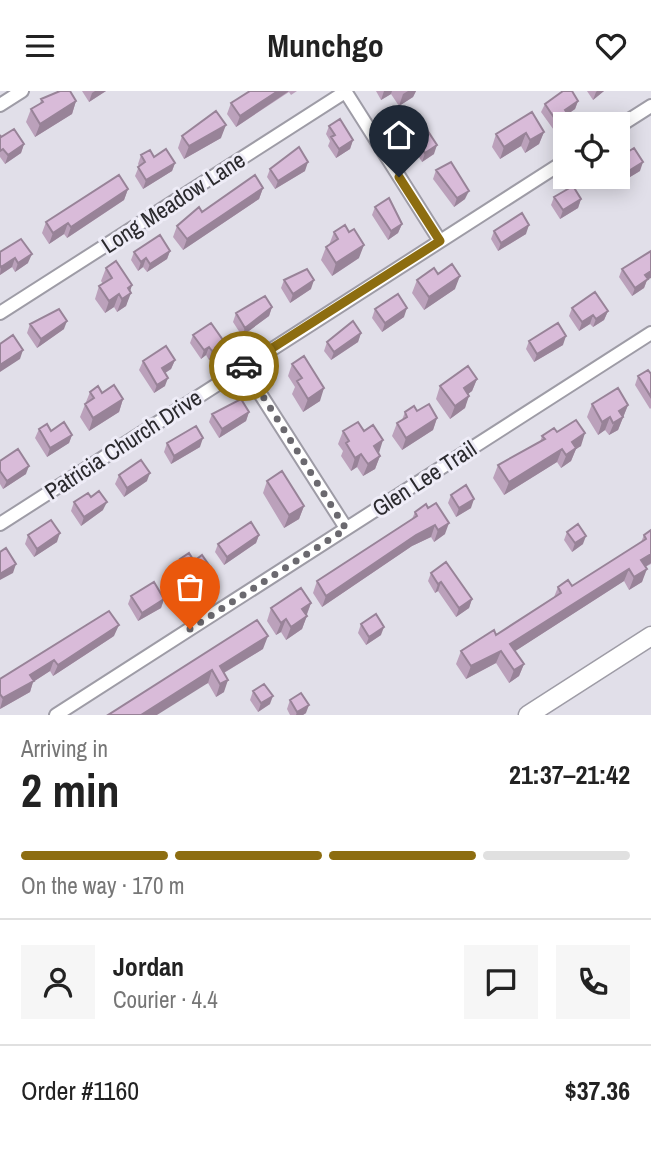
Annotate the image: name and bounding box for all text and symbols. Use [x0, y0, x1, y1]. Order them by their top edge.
text: Munchgo [267, 24, 384, 67]
icon: menu [21, 27, 59, 65]
icon: heart [592, 27, 630, 65]
pin [369, 105, 429, 177]
map controls [553, 112, 630, 189]
button: locate [553, 112, 630, 189]
icon: home [380, 116, 418, 154]
street label: Long Meadow Lane [95, 144, 251, 260]
courier [209, 331, 279, 401]
icon: car [225, 347, 263, 385]
street label: Patricia Church Drive [39, 382, 207, 506]
street label: Glen Lee Trail [366, 433, 482, 523]
pin [160, 557, 220, 629]
icon: bag [171, 568, 209, 606]
text: Arriving in [21, 733, 108, 764]
text: 21:37–21:42 [509, 757, 630, 792]
text: 2 min [21, 759, 120, 821]
text: On the way · 170 m [21, 870, 185, 901]
button: person [21, 945, 95, 1019]
button: chat [464, 945, 538, 1019]
button: phone [556, 945, 630, 1019]
text: Jordan [113, 949, 184, 984]
text: Courier · 4.4 [113, 984, 218, 1015]
text: Order #1160 [21, 1073, 139, 1108]
text: $37.36 [565, 1073, 630, 1108]

